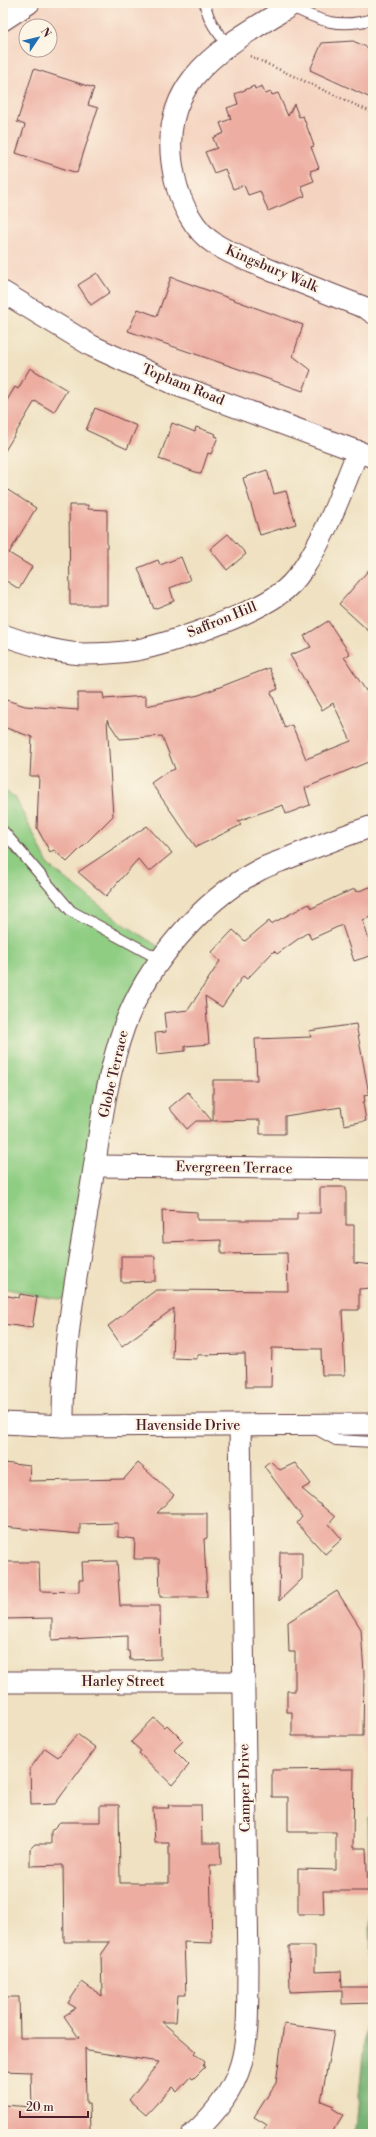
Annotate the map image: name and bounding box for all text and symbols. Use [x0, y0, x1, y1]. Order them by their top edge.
north arrow [18, 18, 58, 58]
text: N [37, 25, 54, 41]
street label: Kingsbury Walk [223, 241, 322, 297]
street label: Topham Road [139, 360, 227, 410]
street label: Saffron Hill [185, 598, 259, 642]
street label: Globe Terrace [95, 1028, 133, 1120]
street label: Evergreen Terrace [175, 1158, 293, 1178]
street label: Havenside Drive [136, 1417, 240, 1435]
street label: Harley Street [82, 1673, 165, 1691]
street label: Camper Drive [235, 1744, 255, 1832]
scale bar [20, 2093, 88, 2119]
text: 20 m [26, 2100, 54, 2115]

